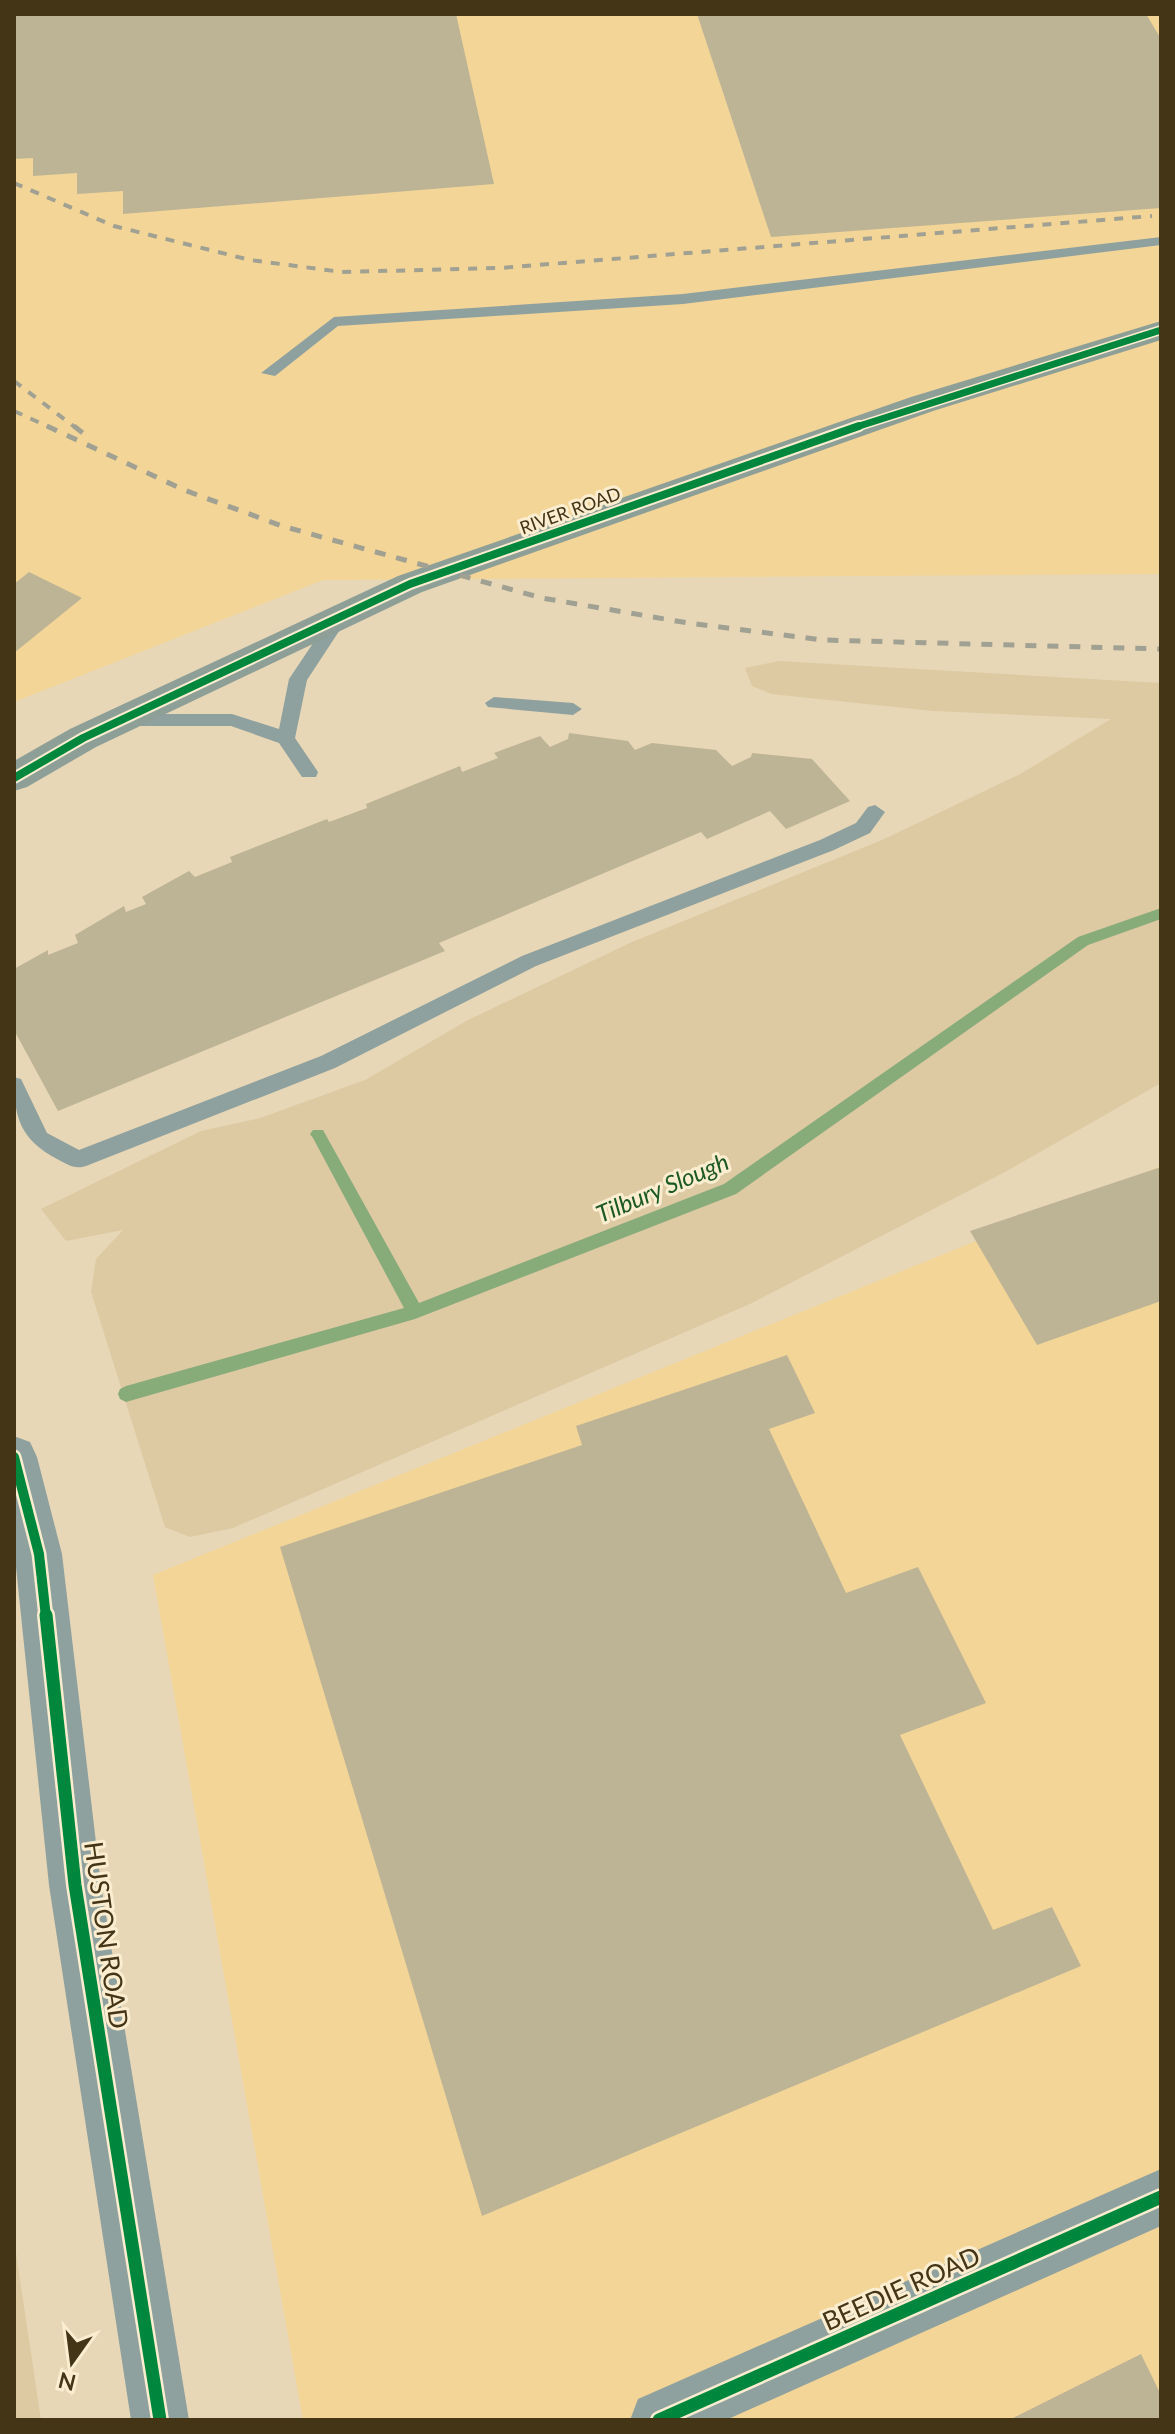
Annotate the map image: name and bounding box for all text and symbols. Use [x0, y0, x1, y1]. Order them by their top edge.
street label: RIVER ROAD [516, 482, 624, 538]
water label: Tilbury Slough [591, 1146, 733, 1228]
street label: HUSTON ROAD [78, 1839, 136, 2031]
street label: BEEDIE ROAD [817, 2239, 985, 2337]
north arrow [32, 2322, 112, 2402]
text: N [56, 2367, 79, 2397]

